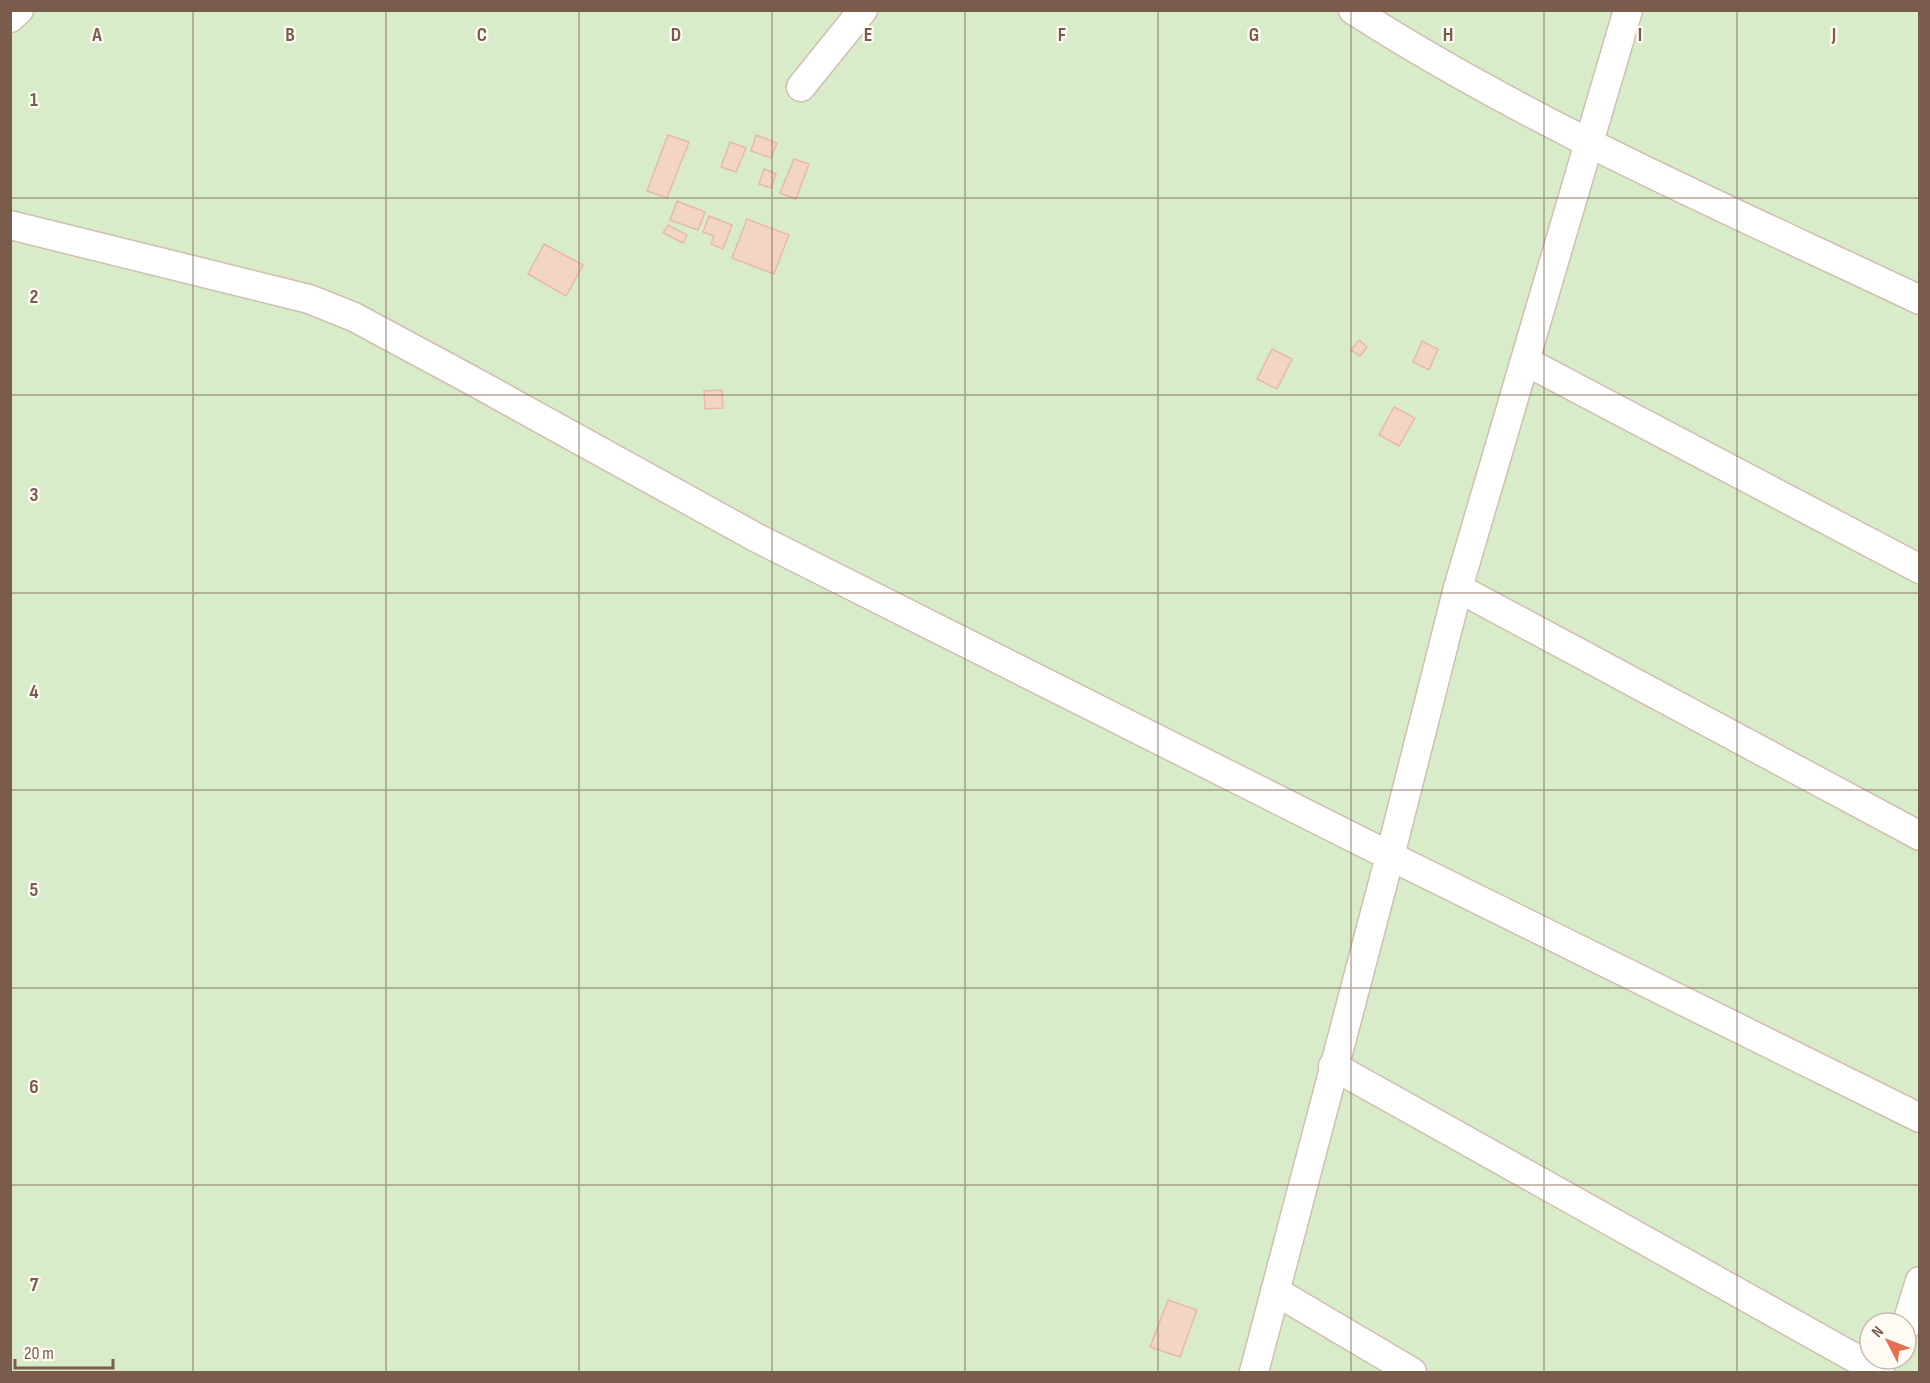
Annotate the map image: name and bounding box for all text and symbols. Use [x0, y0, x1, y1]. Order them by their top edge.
text: A [91, 23, 102, 47]
text: B [285, 23, 295, 47]
text: C [477, 23, 487, 47]
text: D [671, 23, 681, 47]
text: E [864, 23, 872, 47]
text: F [1058, 23, 1066, 47]
text: G [1249, 23, 1259, 47]
text: H [1443, 23, 1453, 47]
text: I [1638, 23, 1642, 47]
text: J [1831, 23, 1836, 47]
text: 1 [30, 88, 38, 112]
text: 2 [30, 285, 38, 309]
text: 3 [30, 483, 39, 507]
text: 4 [29, 680, 39, 704]
text: 5 [30, 878, 39, 902]
text: 6 [29, 1075, 39, 1099]
text: 7 [30, 1273, 39, 1297]
north arrow [1858, 1311, 1918, 1371]
text: N [1868, 1322, 1888, 1341]
scale bar [15, 1332, 112, 1370]
text: 20 m [24, 1343, 54, 1364]

